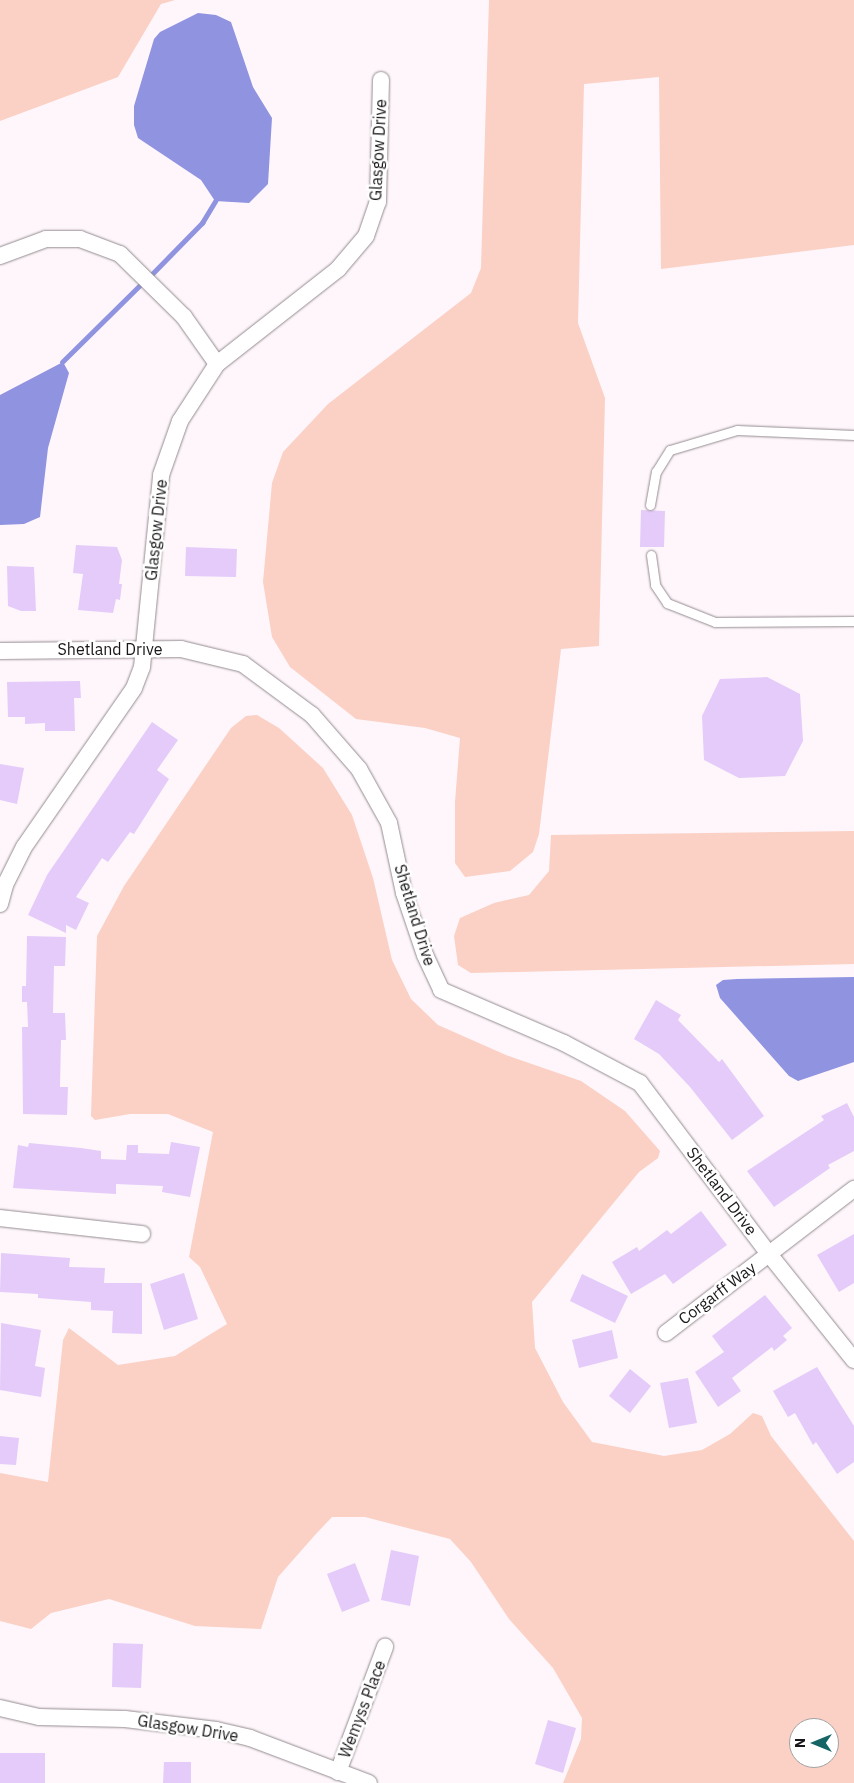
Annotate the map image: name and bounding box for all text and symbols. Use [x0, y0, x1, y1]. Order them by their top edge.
street label: Glasgow Drive [366, 99, 390, 201]
street label: Glasgow Drive [141, 478, 171, 582]
street label: Shetland Drive [58, 639, 162, 659]
street label: Shetland Drive [390, 862, 440, 968]
street label: Shetland Drive [683, 1143, 761, 1239]
street label: Corgarff Way [674, 1258, 760, 1328]
street label: Wemyss Place [335, 1657, 389, 1761]
street label: Glasgow Drive [136, 1711, 240, 1745]
north arrow [789, 1718, 839, 1768]
text: N [791, 1738, 809, 1748]

